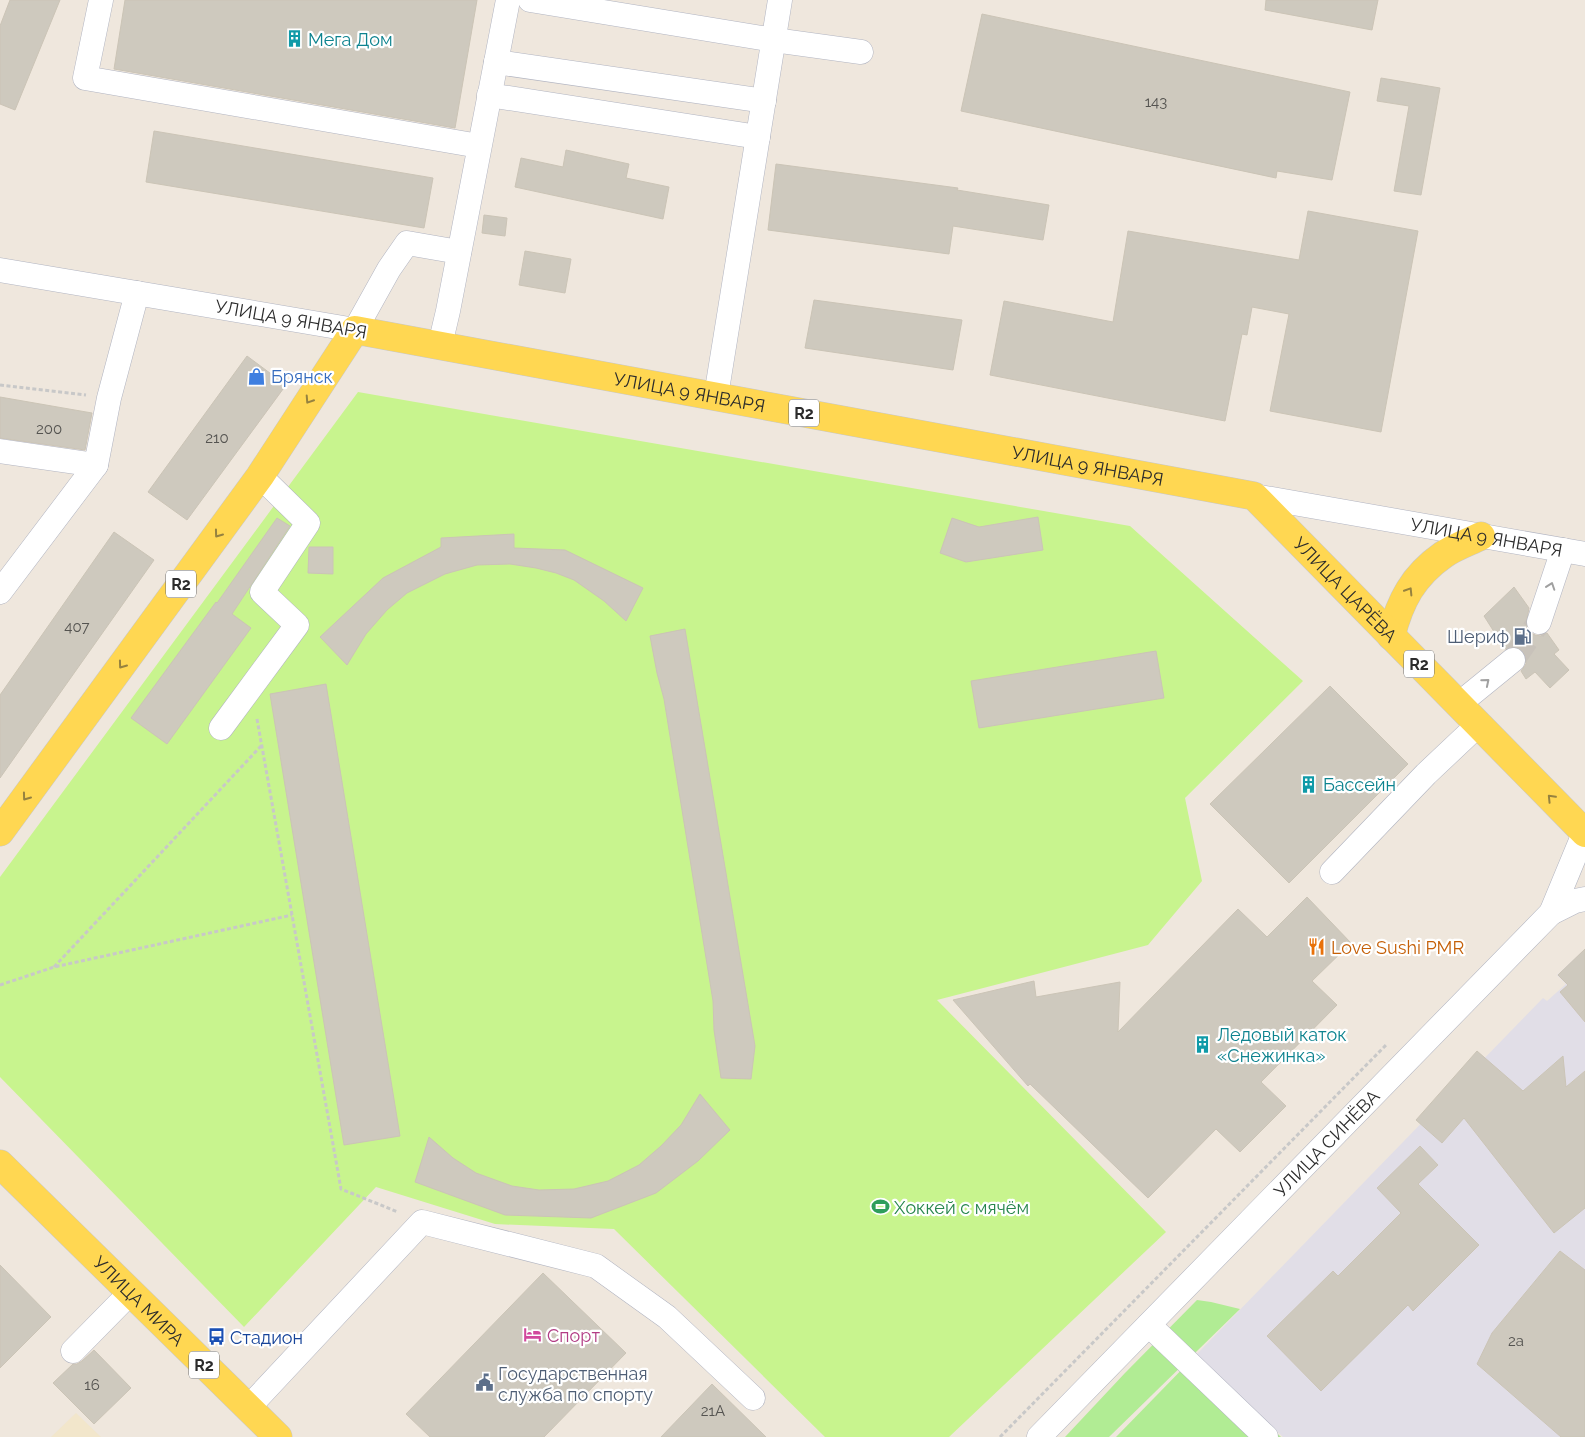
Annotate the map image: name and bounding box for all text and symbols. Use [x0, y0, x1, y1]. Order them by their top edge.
building icon: Мега Дом [284, 29, 304, 49]
place label: Мега Дом [308, 29, 393, 50]
house number: 143 [1145, 93, 1167, 111]
street label: УЛИЦА 9 ЯНВАРЯ [214, 295, 368, 343]
shop icon: Брянск [247, 366, 267, 386]
place label: Брянск [271, 366, 333, 387]
street label: УЛИЦА 9 ЯНВАРЯ [612, 367, 767, 416]
one-way arrow [306, 395, 316, 404]
road number: R2 [789, 399, 819, 426]
house number: 200 [36, 420, 62, 438]
house number: 210 [205, 429, 229, 447]
street label: УЛИЦА 9 ЯНВАРЯ [1010, 441, 1165, 490]
street label: УЛИЦА 9 ЯНВАРЯ [1409, 513, 1564, 560]
one-way arrow [215, 528, 223, 537]
street label: УЛИЦА ЦАРЁВА [1290, 532, 1402, 646]
road number: R2 [166, 570, 196, 598]
one-way arrow [1545, 583, 1555, 591]
one-way arrow [1403, 587, 1413, 596]
house number: 407 [64, 618, 90, 636]
place label: Шериф [1447, 626, 1509, 647]
fuel station icon: Шериф [1513, 626, 1533, 646]
road number: R2 [1404, 651, 1434, 678]
one-way arrow [119, 659, 128, 669]
one-way arrow [1480, 679, 1489, 688]
building icon: Бассейн [1299, 774, 1319, 794]
place label: Бассейн [1323, 774, 1396, 795]
one-way arrow [23, 791, 32, 801]
one-way arrow [1548, 795, 1557, 804]
restaurant icon: Love Sushi PMR [1307, 937, 1327, 957]
place label: Love Sushi PMR [1331, 937, 1464, 958]
place label: Ледовый каток «Снежинка» [1217, 1024, 1347, 1066]
building icon: Ледовый каток «Снежинка» [1193, 1034, 1213, 1054]
street label: УЛИЦА СИНЁВА [1269, 1085, 1383, 1201]
sports icon: Хоккей с мячём [870, 1197, 890, 1217]
place label: Хоккей с мячём [894, 1197, 1029, 1218]
street label: УЛИЦА МИРА [89, 1251, 189, 1350]
hotel icon: Спорт [523, 1325, 543, 1345]
place label: Спорт [547, 1325, 600, 1346]
bus stop icon: Стадион [206, 1327, 226, 1347]
place label: Стадион [230, 1327, 303, 1348]
house number: 2а [1508, 1332, 1524, 1350]
road number: R2 [189, 1352, 219, 1378]
place label: Государственная служба по спорту [498, 1363, 653, 1405]
public building icon: Государственная служба по спорту [474, 1373, 494, 1393]
house number: 16 [84, 1376, 100, 1394]
house number: 21А [701, 1402, 725, 1420]

